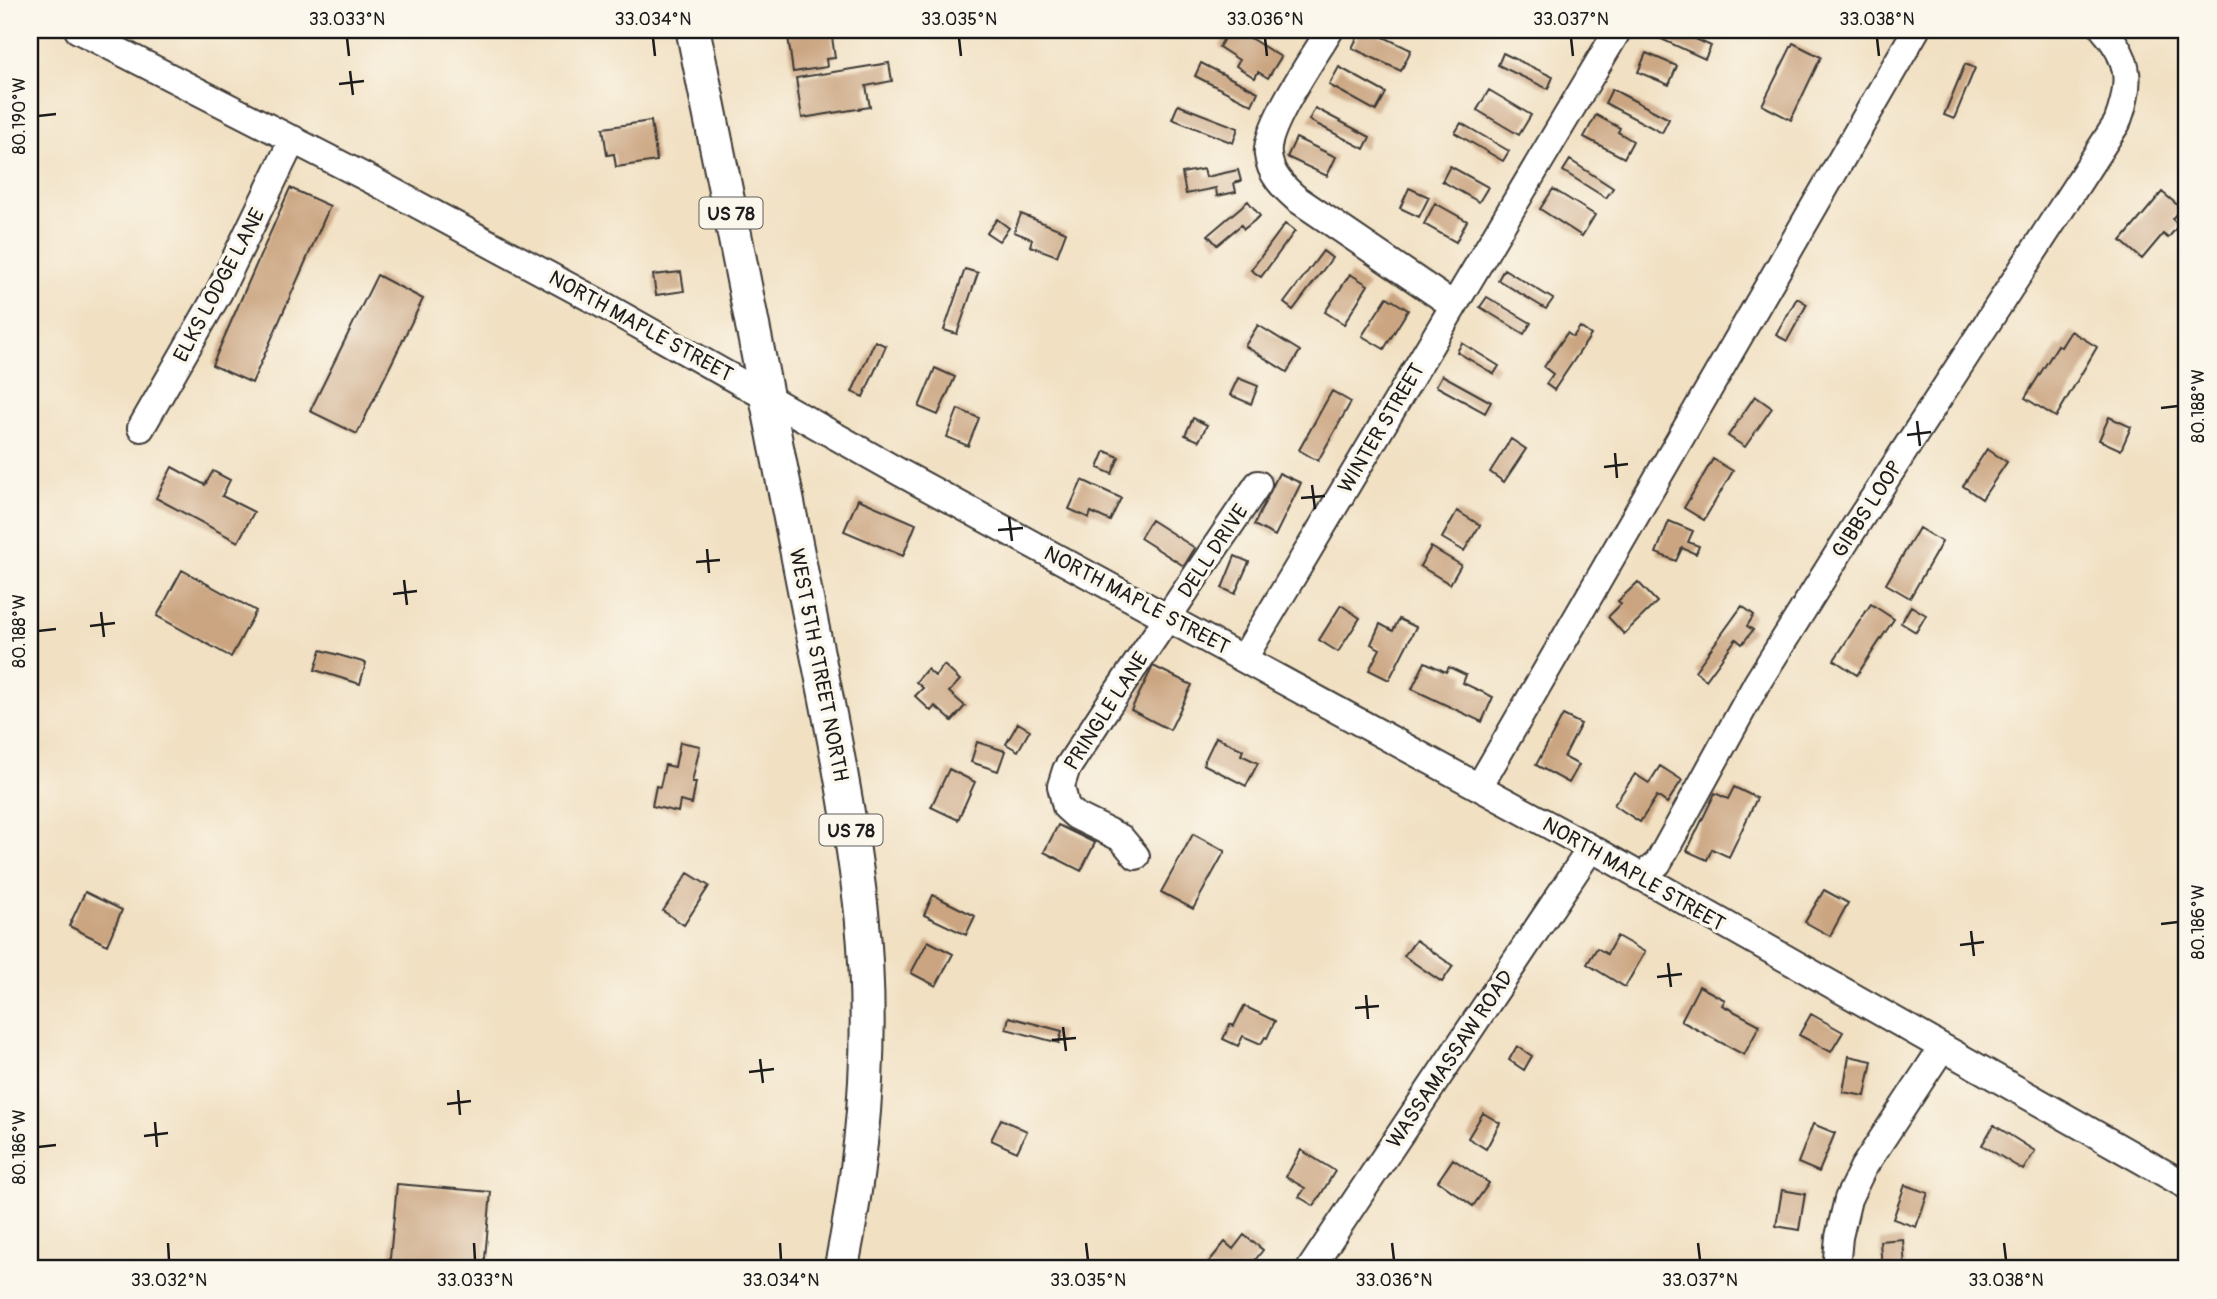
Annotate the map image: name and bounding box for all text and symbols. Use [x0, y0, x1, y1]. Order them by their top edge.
text: 33.033°N [309, 8, 385, 31]
text: 33.034°N [615, 8, 691, 31]
text: 33.035°N [921, 8, 997, 31]
text: 33.036°N [1227, 8, 1303, 31]
text: 33.037°N [1533, 8, 1609, 31]
text: 33.038°N [1839, 8, 1915, 31]
text: 80.190°W [8, 77, 31, 155]
road number: US 78 [700, 197, 762, 228]
street label: ELKS LODGE LANE [167, 204, 271, 367]
street label: NORTH MAPLE STREET [544, 265, 738, 388]
street label: WINTER STREET [1332, 358, 1431, 498]
text: 80.188°W [2187, 369, 2210, 443]
street label: GIBBS LOOP [1826, 456, 1909, 563]
street label: DELL DRIVE [1172, 499, 1255, 603]
street label: NORTH MAPLE STREET [1039, 540, 1235, 661]
street label: WEST 5TH STREET NORTH [783, 546, 854, 784]
text: 80.188°W [8, 594, 31, 668]
street label: PRINGLE LANE [1058, 647, 1155, 776]
street label: NORTH MAPLE STREET [1538, 811, 1730, 938]
road number: US 78 [820, 814, 882, 846]
text: 80.186°W [2187, 884, 2210, 960]
street label: WASSAMASSAW ROAD [1381, 965, 1520, 1153]
text: 80.186°W [8, 1109, 31, 1185]
text: 33.032°N [131, 1269, 207, 1292]
text: 33.033°N [437, 1269, 513, 1292]
text: 33.034°N [743, 1269, 819, 1292]
text: 33.035°N [1050, 1269, 1126, 1292]
text: 33.036°N [1356, 1269, 1432, 1292]
text: 33.037°N [1662, 1269, 1738, 1292]
text: 33.038°N [1968, 1269, 2044, 1292]

